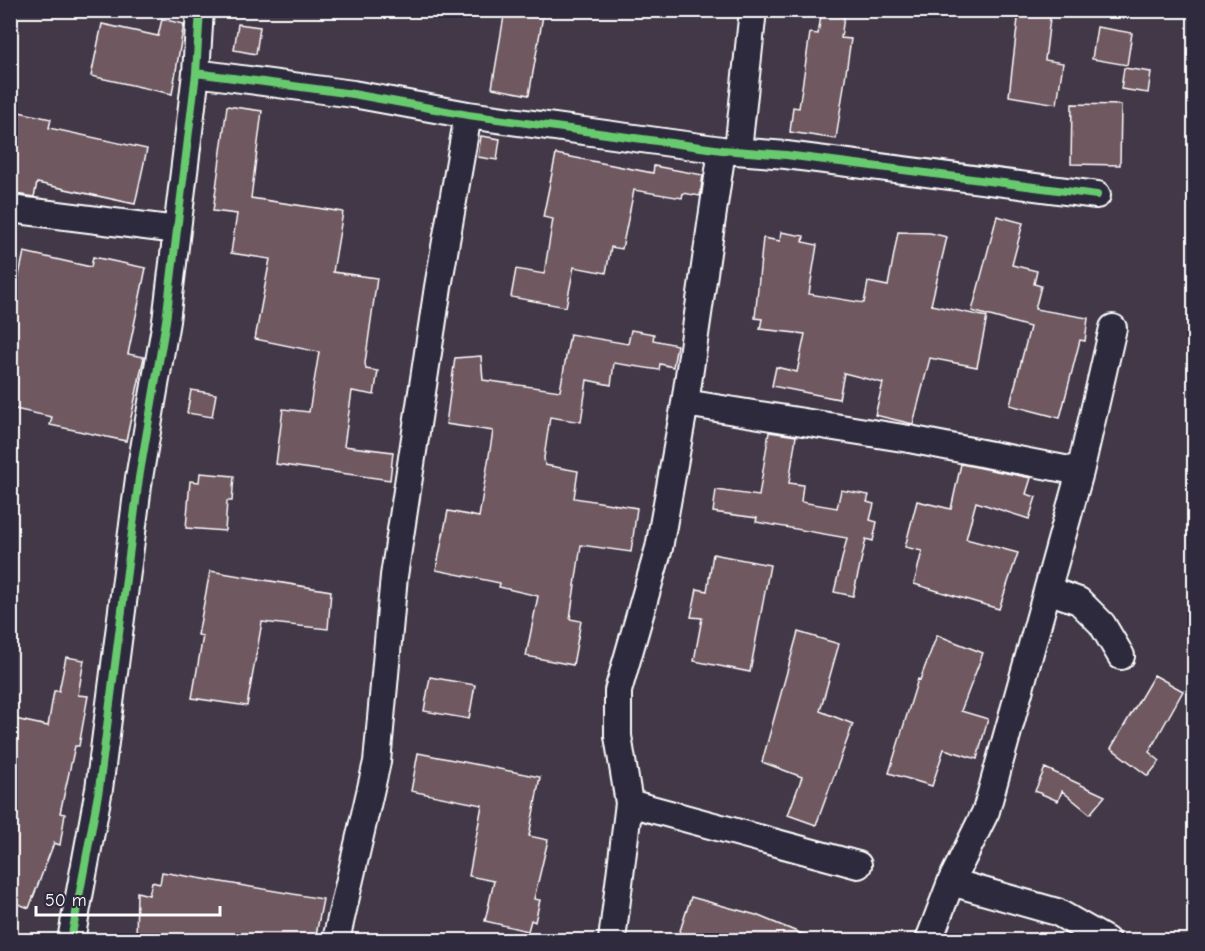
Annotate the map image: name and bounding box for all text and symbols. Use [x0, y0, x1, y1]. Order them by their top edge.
scale bar [36, 879, 220, 917]
text: 50 m [45, 890, 87, 911]

